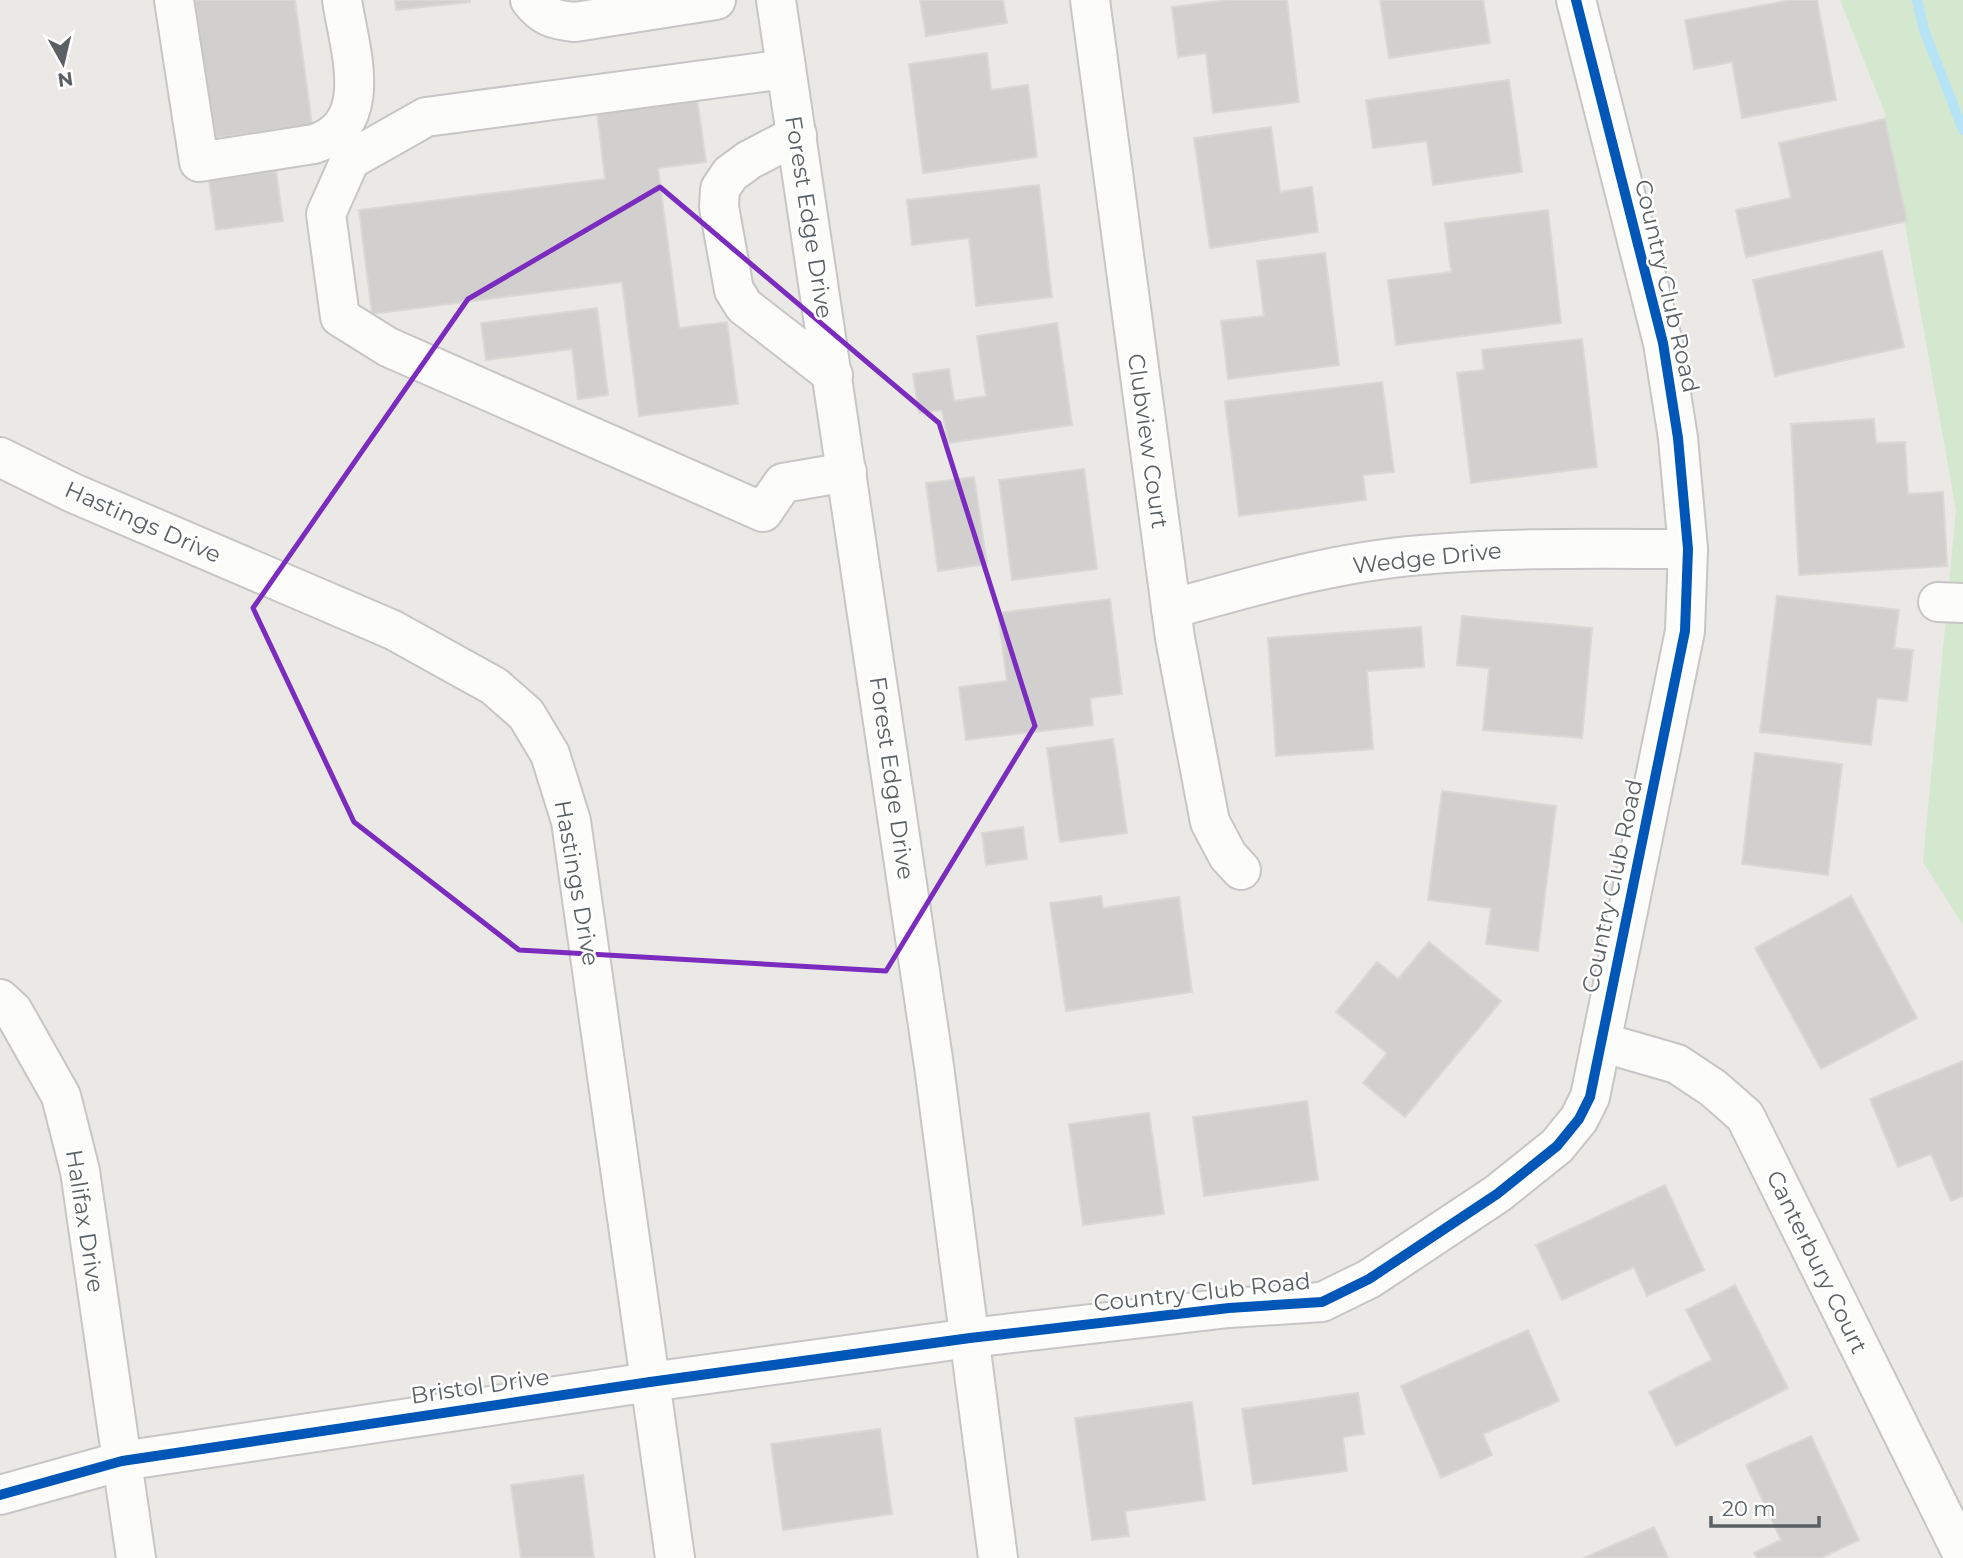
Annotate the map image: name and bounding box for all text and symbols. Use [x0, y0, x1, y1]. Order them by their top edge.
north arrow [28, 28, 98, 98]
text: N [56, 67, 75, 92]
street label: Forest Edge Drive [779, 114, 839, 320]
street label: Country Club Road [1629, 177, 1705, 395]
street label: Clubview Court [1122, 352, 1174, 530]
street label: Hastings Drive [61, 475, 225, 569]
street label: Wedge Drive [1351, 536, 1503, 580]
street label: Forest Edge Drive [864, 675, 920, 881]
street label: Country Club Road [1576, 777, 1648, 995]
street label: Hastings Drive [549, 798, 605, 968]
street label: Halifax Drive [60, 1148, 110, 1294]
street label: Canterbury Court [1761, 1166, 1873, 1358]
street label: Country Club Road [1092, 1267, 1312, 1317]
street label: Bristol Drive [409, 1362, 551, 1410]
scale bar [1711, 1484, 1820, 1528]
text: 20 m [1722, 1496, 1776, 1521]

